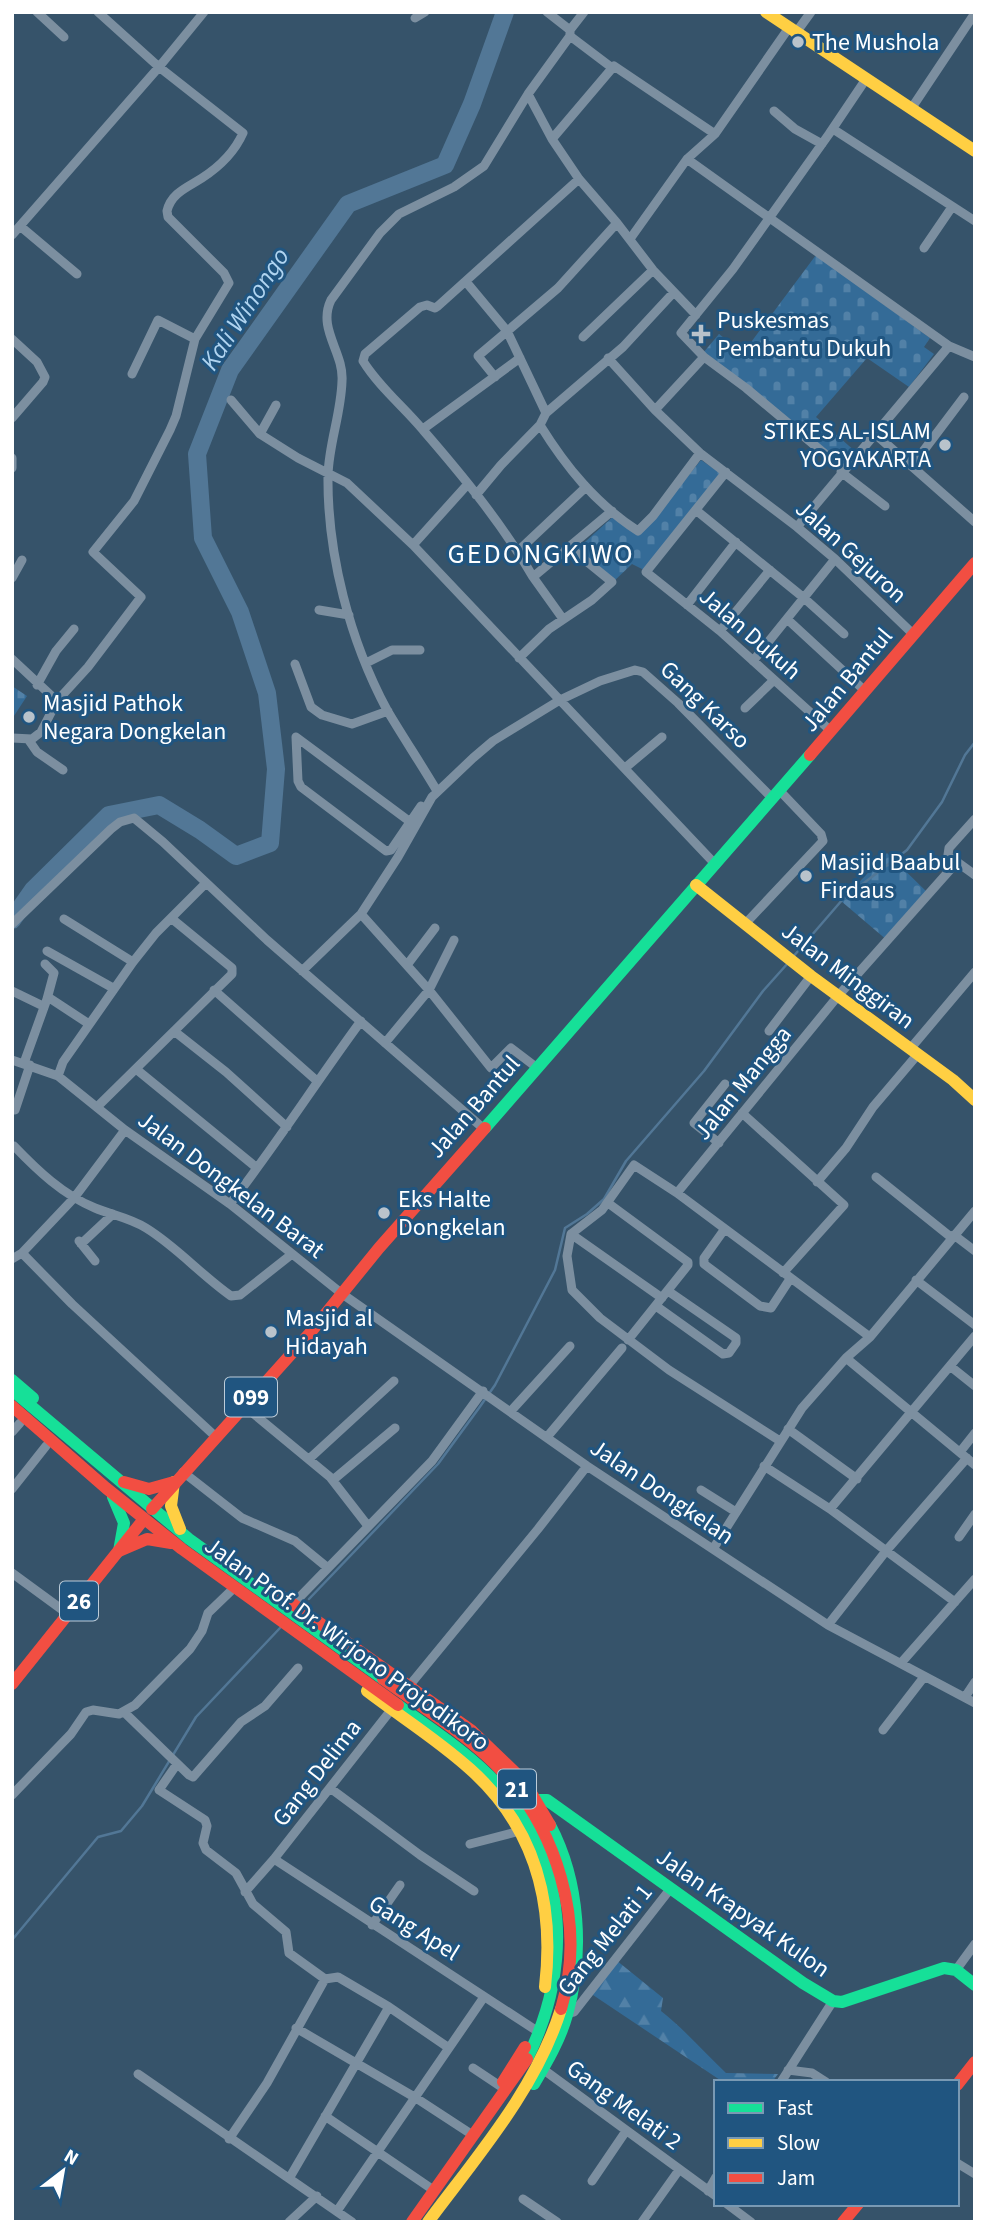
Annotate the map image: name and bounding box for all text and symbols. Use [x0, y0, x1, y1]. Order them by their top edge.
place label: The Mushola [812, 25, 939, 60]
marker: The Mushola [790, 34, 806, 50]
water label: Kali Winongo [191, 240, 299, 378]
place label: Puskesmas Pembantu Dukuh [717, 303, 891, 366]
marker: Puskesmas Pembantu Dukuh [691, 324, 711, 344]
place label: STIKES AL-ISLAM YOGYAKARTA [763, 414, 931, 477]
marker: STIKES AL-ISLAM YOGYAKARTA [937, 437, 953, 453]
street label: Jalan Gejuron [787, 492, 915, 612]
district label: GEDONGKIWO [447, 534, 635, 574]
street label: Jalan Dukuh [691, 580, 809, 688]
street label: Jalan Bantul [793, 620, 901, 740]
street label: Gang Karso [652, 653, 758, 757]
place label: Masjid Pathok Negara Dongkelan [43, 686, 226, 749]
marker: Masjid Pathok Negara Dongkelan [21, 709, 37, 725]
place label: Masjid Baabul Firdaus [820, 845, 960, 908]
marker: Masjid Baabul Firdaus [798, 868, 814, 884]
street label: Jalan Minggiran [774, 914, 922, 1038]
street label: Jalan Mangga [686, 1018, 800, 1148]
street label: Jalan Bantul [419, 1048, 529, 1166]
street label: Jalan Dongkelan Barat [130, 1103, 332, 1267]
place label: Eks Halte Dongkelan [398, 1182, 506, 1245]
marker: Eks Halte Dongkelan [376, 1205, 392, 1221]
place label: Masjid al Hidayah [285, 1301, 373, 1364]
marker: Masjid al Hidayah [263, 1324, 279, 1340]
road number: 099 [225, 1378, 277, 1416]
street label: Jalan Dongkelan [583, 1431, 741, 1553]
street label: Jalan Prof. Dr. Wirjono Projodikoro [197, 1529, 497, 1759]
road number: 26 [60, 1582, 98, 1620]
street label: Gang Delima [264, 1712, 370, 1834]
road number: 21 [498, 1770, 536, 1809]
street label: Jalan Krapyak Kulon [649, 1840, 837, 1986]
street label: Gang Melati 1 [549, 1877, 661, 2003]
street label: Gang Apel [362, 1886, 466, 1970]
street label: Gang Melati 2 [559, 2051, 689, 2159]
legend [714, 2080, 959, 2206]
text: Fast [777, 2093, 813, 2123]
text: Slow [777, 2128, 820, 2158]
north arrow [28, 2136, 98, 2206]
text: N [59, 2143, 83, 2173]
text: Jam [777, 2163, 815, 2193]

